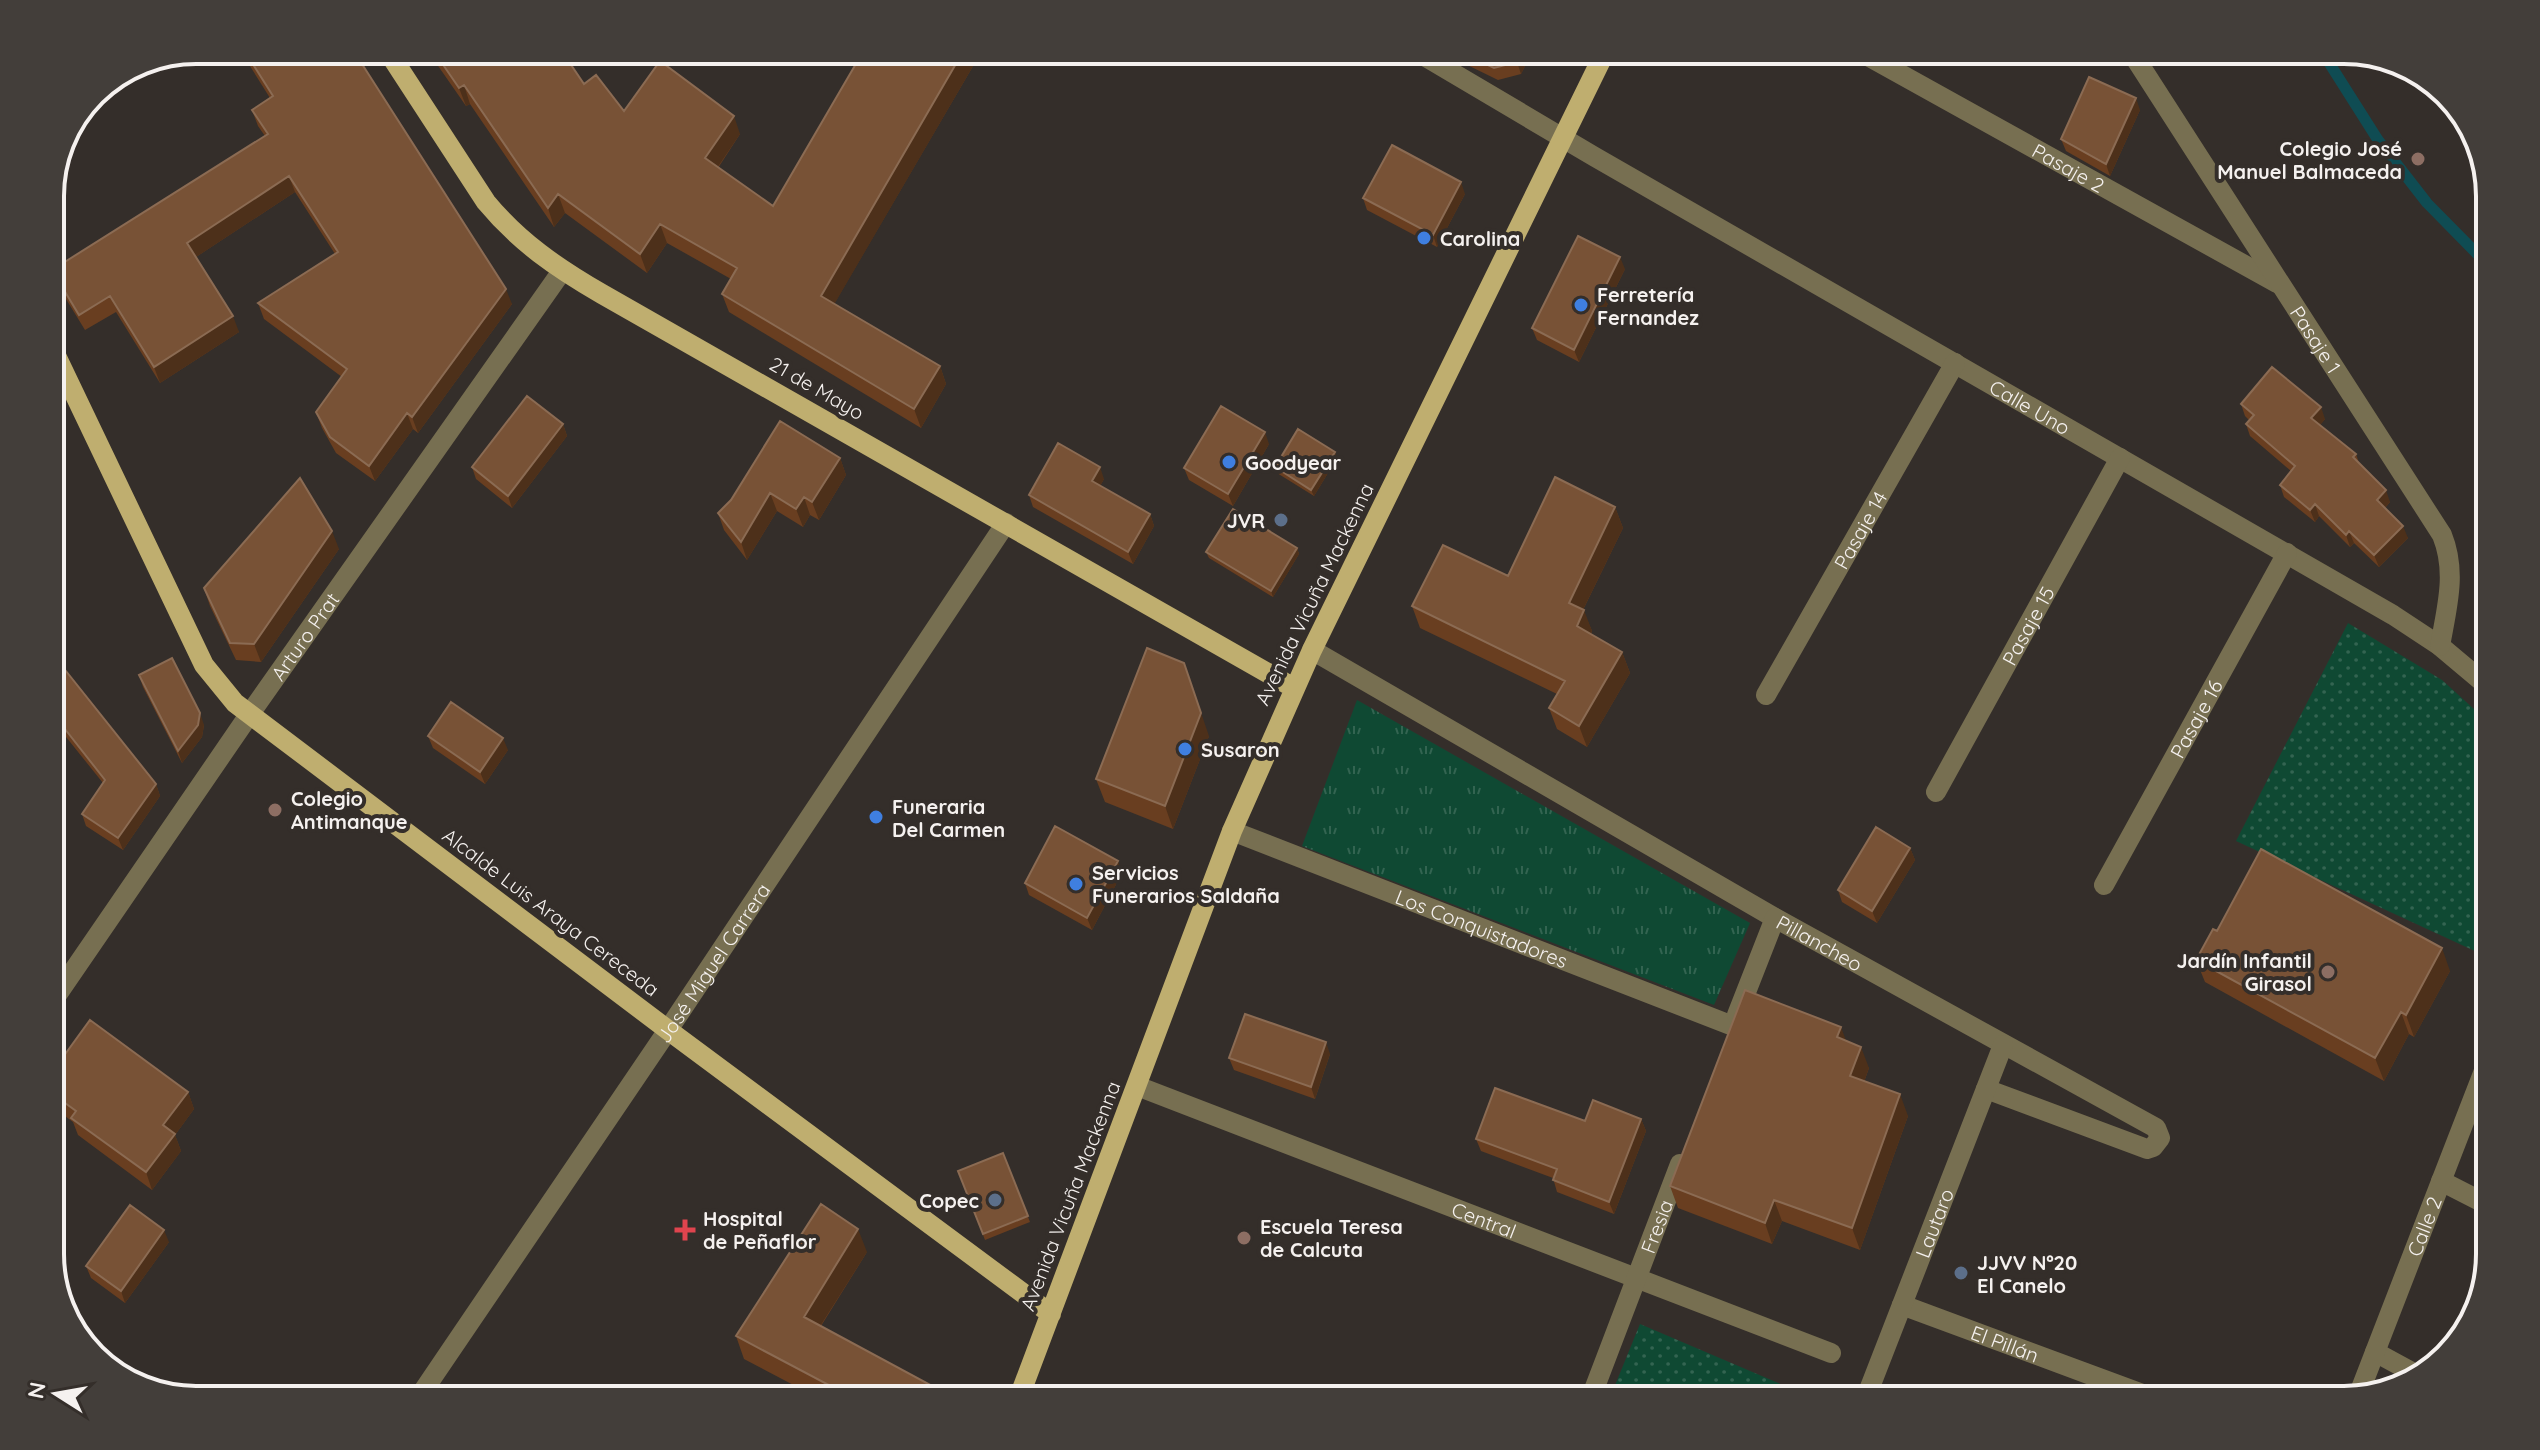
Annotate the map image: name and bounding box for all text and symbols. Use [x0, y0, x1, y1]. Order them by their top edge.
place label: Colegio José Manuel Balmaceda [2217, 136, 2402, 184]
street label: Pasaje 2 [2028, 137, 2109, 197]
marker: Colegio José Manuel Balmaceda [2409, 150, 2427, 168]
place label: Carolina [1440, 226, 1520, 251]
marker: Carolina [1415, 229, 1433, 247]
place label: Ferretería Fernandez [1597, 282, 1699, 330]
marker: Ferretería Fernandez [1572, 296, 1590, 314]
street label: Pasaje 1 [2285, 301, 2347, 378]
street label: 21 de Mayo [765, 351, 869, 425]
street label: Calle Uno [1985, 374, 2075, 440]
place label: Goodyear [1245, 450, 1342, 475]
marker: Goodyear [1220, 453, 1238, 471]
street label: Avenida Vicuña Mackenna [1249, 479, 1379, 709]
street label: Pasaje 14 [1828, 487, 1892, 573]
place label: JVR [1227, 508, 1265, 533]
marker: JVR [1272, 511, 1290, 529]
street label: Pasaje 15 [1996, 582, 2059, 669]
street label: Arturo Prat [265, 587, 344, 685]
street label: Pasaje 16 [2164, 675, 2228, 762]
place label: Susaron [1201, 737, 1280, 762]
marker: Susaron [1176, 740, 1194, 758]
place label: Colegio Antimanque [291, 786, 408, 834]
place label: Funeraria Del Carmen [892, 794, 1005, 842]
marker: Colegio Antimanque [266, 801, 284, 819]
marker: Funeraria Del Carmen [867, 808, 885, 826]
street label: Alcalde Luis Araya Cereceda [438, 822, 664, 1002]
place label: Servicios Funerarios Saldaña [1092, 860, 1280, 908]
marker: Servicios Funerarios Saldaña [1067, 875, 1085, 893]
street label: José Miguel Carrera [651, 878, 775, 1047]
street label: Los Conquistadores [1392, 883, 1571, 973]
street label: Pillancheo [1772, 909, 1867, 976]
place label: Jardín Infantil Girasol [2176, 948, 2312, 996]
marker: Jardín Infantil Girasol [2319, 963, 2337, 981]
street label: Avenida Vicuña Mackenna [1015, 1078, 1125, 1314]
street label: Lautaro [1909, 1185, 1959, 1261]
place label: Copec [919, 1188, 979, 1213]
marker: Copec [986, 1191, 1004, 1209]
street label: Calle 2 [2401, 1193, 2447, 1260]
street label: Central [1448, 1196, 1520, 1243]
street label: Fresia [1635, 1196, 1678, 1257]
place label: Hospital de Peñaflor [703, 1206, 817, 1254]
place label: Escuela Teresa de Calcuta [1260, 1214, 1403, 1262]
marker: Hospital de Peñaflor [674, 1219, 696, 1241]
marker: Escuela Teresa de Calcuta [1235, 1229, 1253, 1247]
place label: JJVV Nº20 El Canelo [1977, 1250, 2077, 1298]
marker: JJVV Nº20 El Canelo [1952, 1264, 1970, 1282]
street label: El Pillán [1968, 1319, 2043, 1367]
north arrow [16, 1354, 96, 1434]
text: N [21, 1380, 52, 1401]

